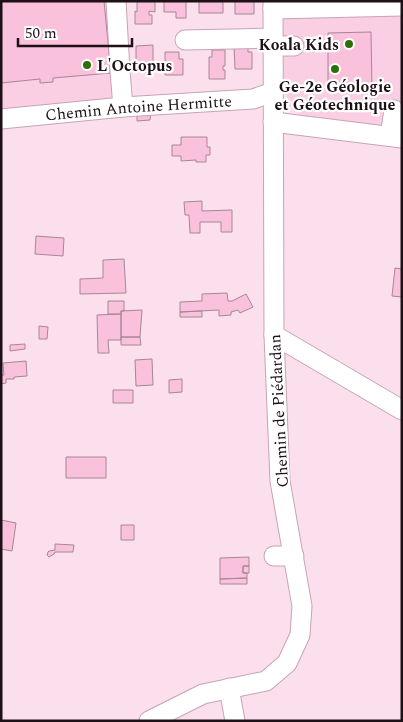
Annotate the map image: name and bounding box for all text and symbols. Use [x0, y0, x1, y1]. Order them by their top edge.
scale bar [18, 15, 131, 47]
text: 50 m [25, 22, 57, 45]
place label: Koala Kids [259, 33, 339, 57]
marker: Koala Kids [343, 38, 355, 50]
place label: L'Octopus [97, 54, 173, 78]
marker: L'Octopus [81, 59, 93, 71]
marker: Ge-2e Géologie et Géotechnique [329, 63, 341, 75]
place label: Ge-2e Géologie et Géotechnique [275, 75, 395, 117]
street label: Chemin Antoine Hermitte [44, 89, 233, 128]
street label: Chemin de Piédardan [263, 334, 295, 488]

